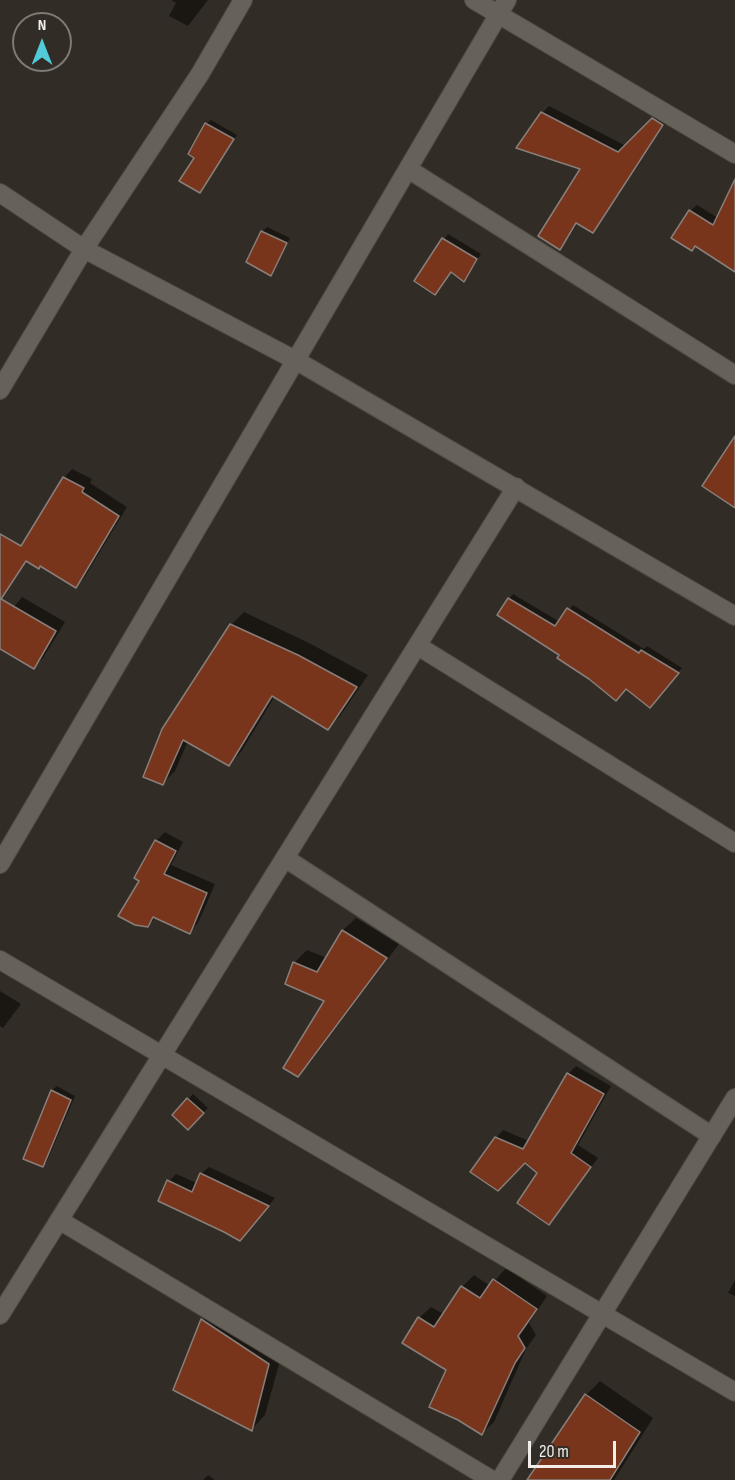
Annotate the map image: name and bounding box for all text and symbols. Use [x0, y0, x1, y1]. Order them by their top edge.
north arrow [12, 12, 72, 72]
text: N [38, 16, 46, 35]
scale bar [531, 1429, 620, 1467]
text: 20 m [539, 1441, 569, 1462]

